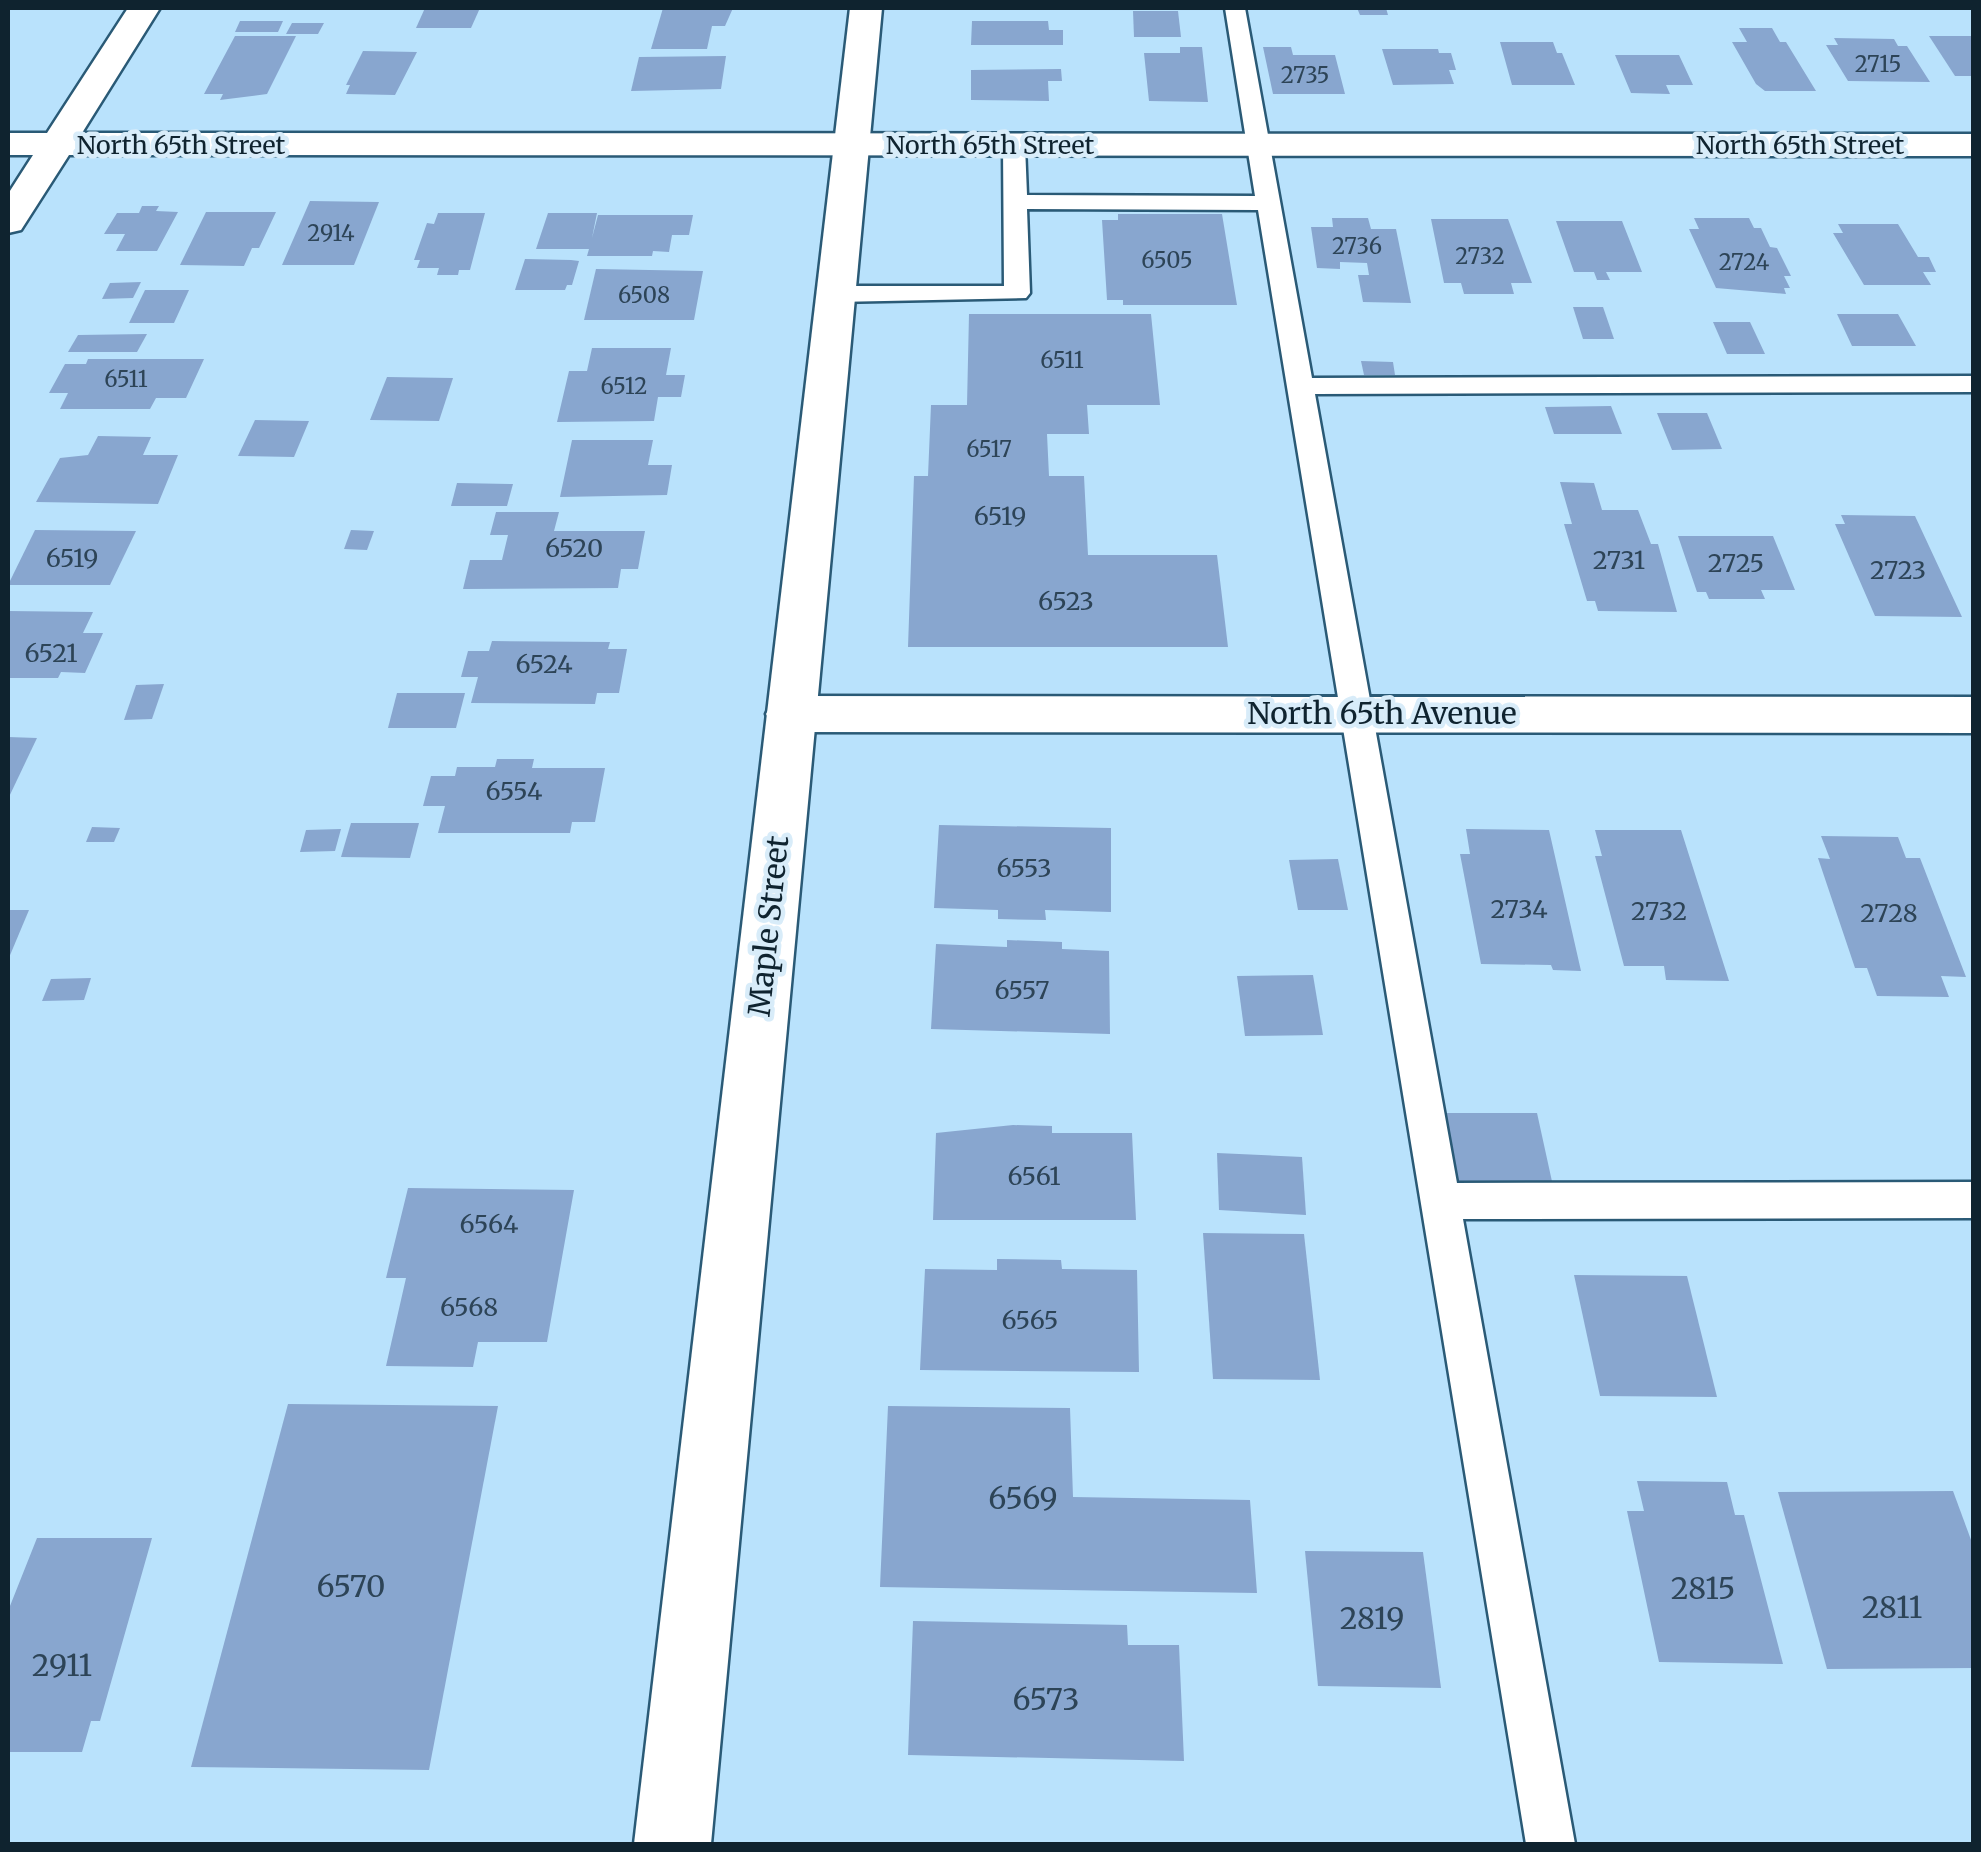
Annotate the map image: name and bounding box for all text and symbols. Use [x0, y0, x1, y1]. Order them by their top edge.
house number: 2715 [1855, 50, 1901, 78]
house number: 2735 [1281, 61, 1329, 89]
street label: North 65th Street [77, 129, 285, 161]
street label: North 65th Street [886, 129, 1094, 161]
street label: North 65th Street [1696, 129, 1904, 161]
house number: 2914 [307, 219, 355, 247]
house number: 2736 [1332, 232, 1382, 260]
house number: 2732 [1455, 242, 1505, 270]
house number: 6505 [1141, 246, 1193, 274]
house number: 2724 [1719, 248, 1770, 276]
house number: 6508 [618, 281, 670, 309]
house number: 6511 [1040, 346, 1084, 374]
house number: 6511 [104, 365, 148, 393]
house number: 6512 [601, 372, 647, 400]
house number: 6517 [966, 435, 1012, 463]
house number: 6519 [974, 500, 1026, 532]
house number: 6520 [545, 532, 603, 564]
house number: 6519 [46, 542, 98, 574]
house number: 2731 [1593, 544, 1645, 576]
house number: 2725 [1708, 547, 1764, 579]
house number: 2723 [1870, 554, 1926, 586]
house number: 6523 [1038, 585, 1094, 617]
house number: 6521 [25, 637, 77, 669]
house number: 6524 [515, 648, 573, 680]
street label: North 65th Avenue [1247, 694, 1517, 732]
house number: 6554 [486, 775, 542, 807]
street label: Maple Street [740, 833, 796, 1018]
house number: 6553 [996, 852, 1052, 884]
house number: 2734 [1490, 893, 1548, 925]
house number: 2732 [1631, 895, 1687, 927]
house number: 2728 [1860, 897, 1918, 929]
house number: 6557 [994, 974, 1050, 1006]
house number: 6561 [1007, 1160, 1061, 1192]
house number: 6564 [460, 1208, 518, 1240]
house number: 6568 [440, 1291, 498, 1323]
house number: 6565 [1002, 1304, 1058, 1336]
house number: 6569 [988, 1479, 1058, 1517]
house number: 6570 [317, 1567, 385, 1605]
house number: 2815 [1671, 1569, 1735, 1607]
house number: 2811 [1862, 1588, 1922, 1626]
house number: 2819 [1340, 1599, 1404, 1637]
house number: 2911 [32, 1646, 92, 1684]
house number: 6573 [1013, 1680, 1079, 1718]

